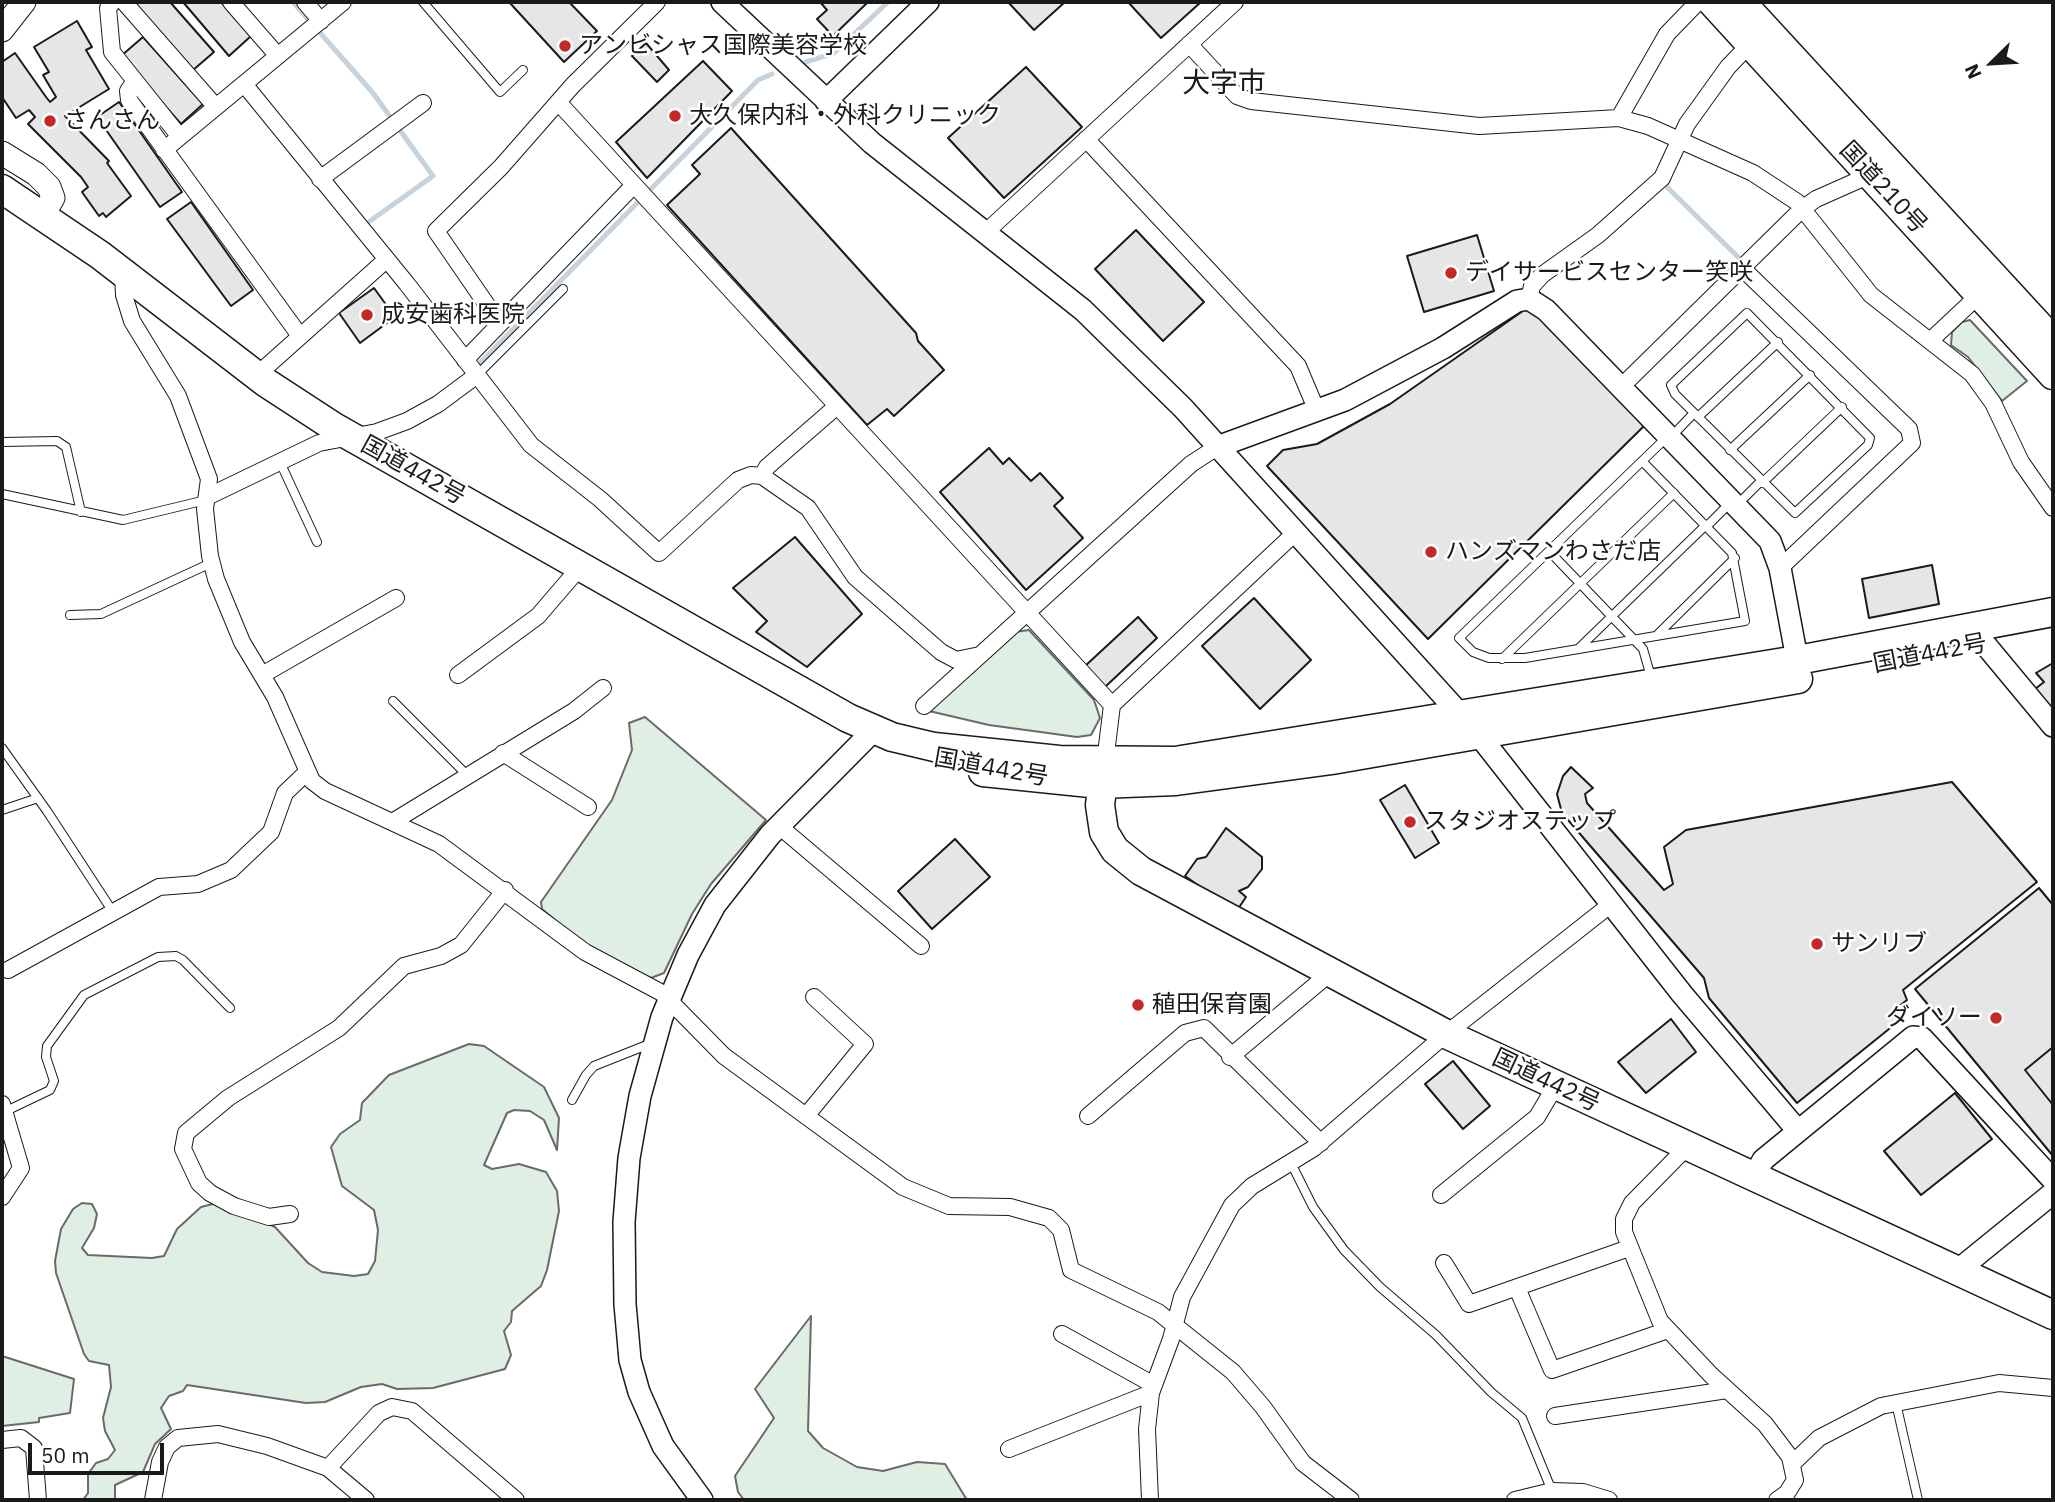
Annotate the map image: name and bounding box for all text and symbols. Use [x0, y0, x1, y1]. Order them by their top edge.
north arrow [1957, 28, 2027, 98]
place label: アンビシャス国際美容学校 [579, 32, 867, 60]
marker: アンビシャス国際美容学校 [557, 38, 573, 54]
text: N [1959, 60, 1987, 83]
district label: 大字市 [1182, 67, 1266, 101]
place label: 大久保内科・外科クリニック [689, 102, 1001, 130]
place label: さんさん [64, 107, 160, 135]
marker: 大久保内科・外科クリニック [667, 108, 683, 124]
marker: さんさん [42, 113, 58, 129]
street label: 国道210号 [1833, 136, 1933, 240]
place label: デイサービスセンター笑咲 [1465, 259, 1753, 287]
marker: デイサービスセンター笑咲 [1443, 265, 1459, 281]
place label: 成安歯科医院 [381, 301, 525, 329]
marker: 成安歯科医院 [359, 307, 375, 323]
street label: 国道442号 [356, 430, 470, 512]
place label: ハンズマンわさだ店 [1445, 538, 1661, 566]
marker: ハンズマンわさだ店 [1423, 544, 1439, 560]
street label: 国道442号 [1871, 629, 1989, 679]
street label: 国道442号 [932, 744, 1050, 792]
place label: スタジオステップ [1424, 808, 1616, 836]
marker: スタジオステップ [1402, 814, 1418, 830]
place label: サンリブ [1831, 930, 1927, 958]
marker: サンリブ [1809, 936, 1825, 952]
place label: 稙田保育園 [1152, 991, 1272, 1019]
marker: 稙田保育園 [1130, 997, 1146, 1013]
place label: ダイソー [1886, 1004, 1982, 1032]
marker: ダイソー [1988, 1010, 2004, 1026]
street label: 国道442号 [1488, 1044, 1604, 1118]
scale bar [32, 1428, 168, 1472]
text: 50 m [41, 1441, 90, 1469]

